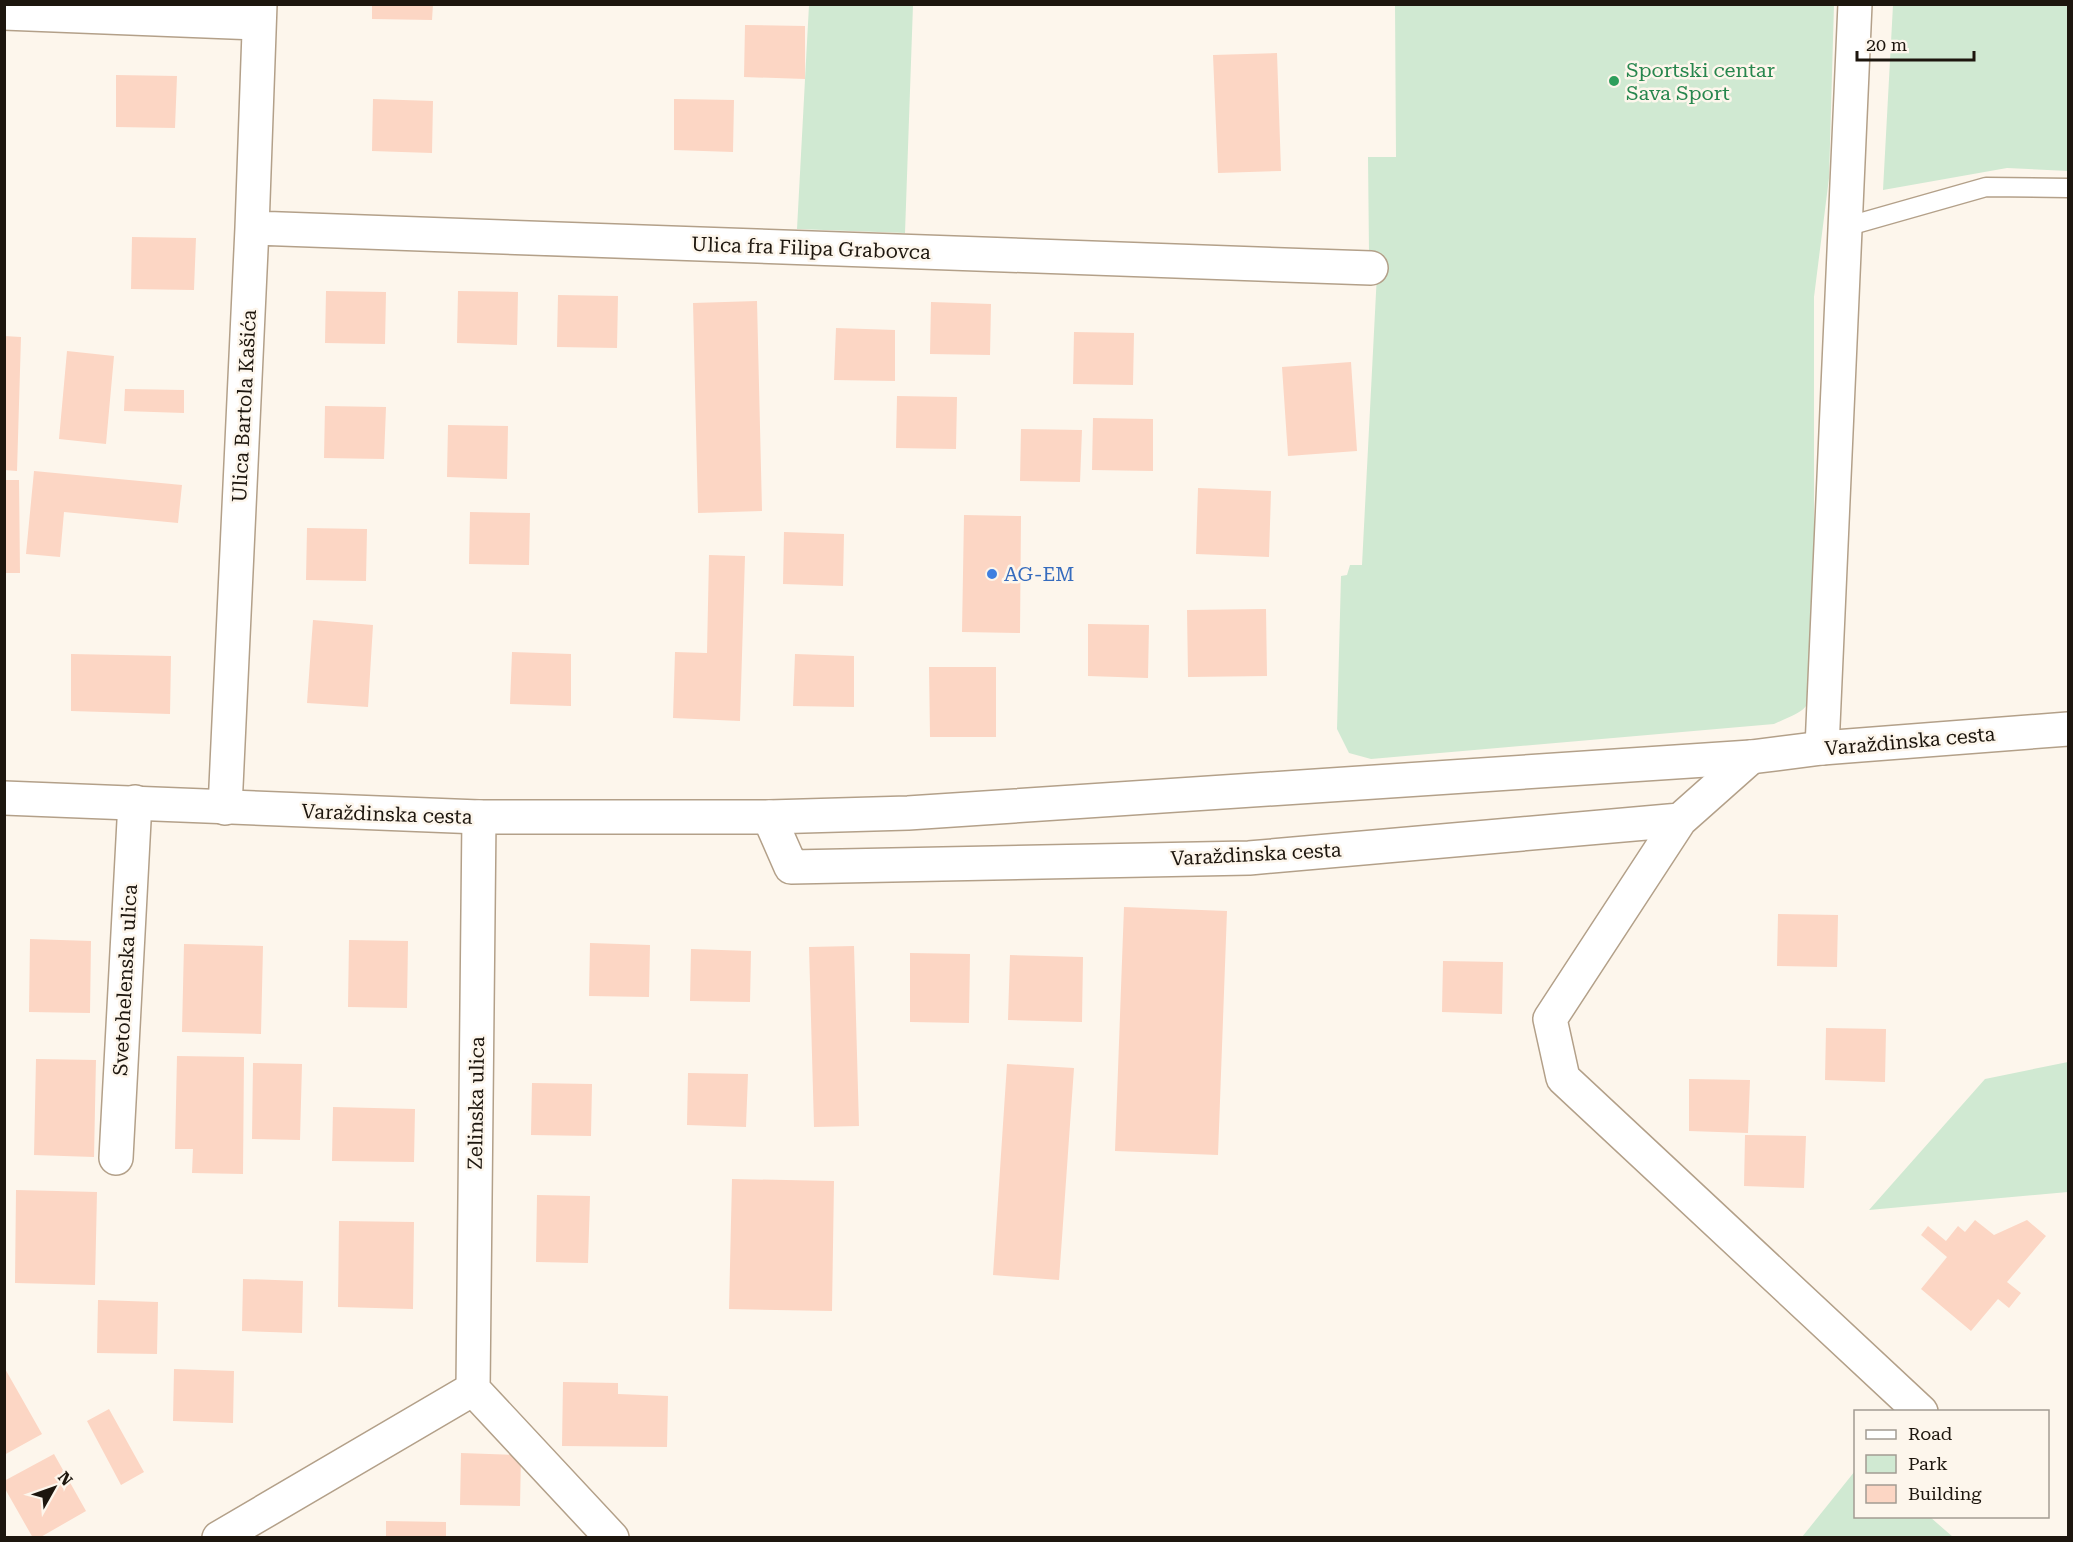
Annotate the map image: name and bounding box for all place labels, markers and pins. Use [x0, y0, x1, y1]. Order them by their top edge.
place label: Sportski centar Sava Sport [1626, 58, 1775, 105]
marker: Sportski centar Sava Sport [1607, 74, 1621, 88]
place label: AG-EM [1004, 562, 1074, 586]
marker: AG-EM [985, 567, 999, 581]

